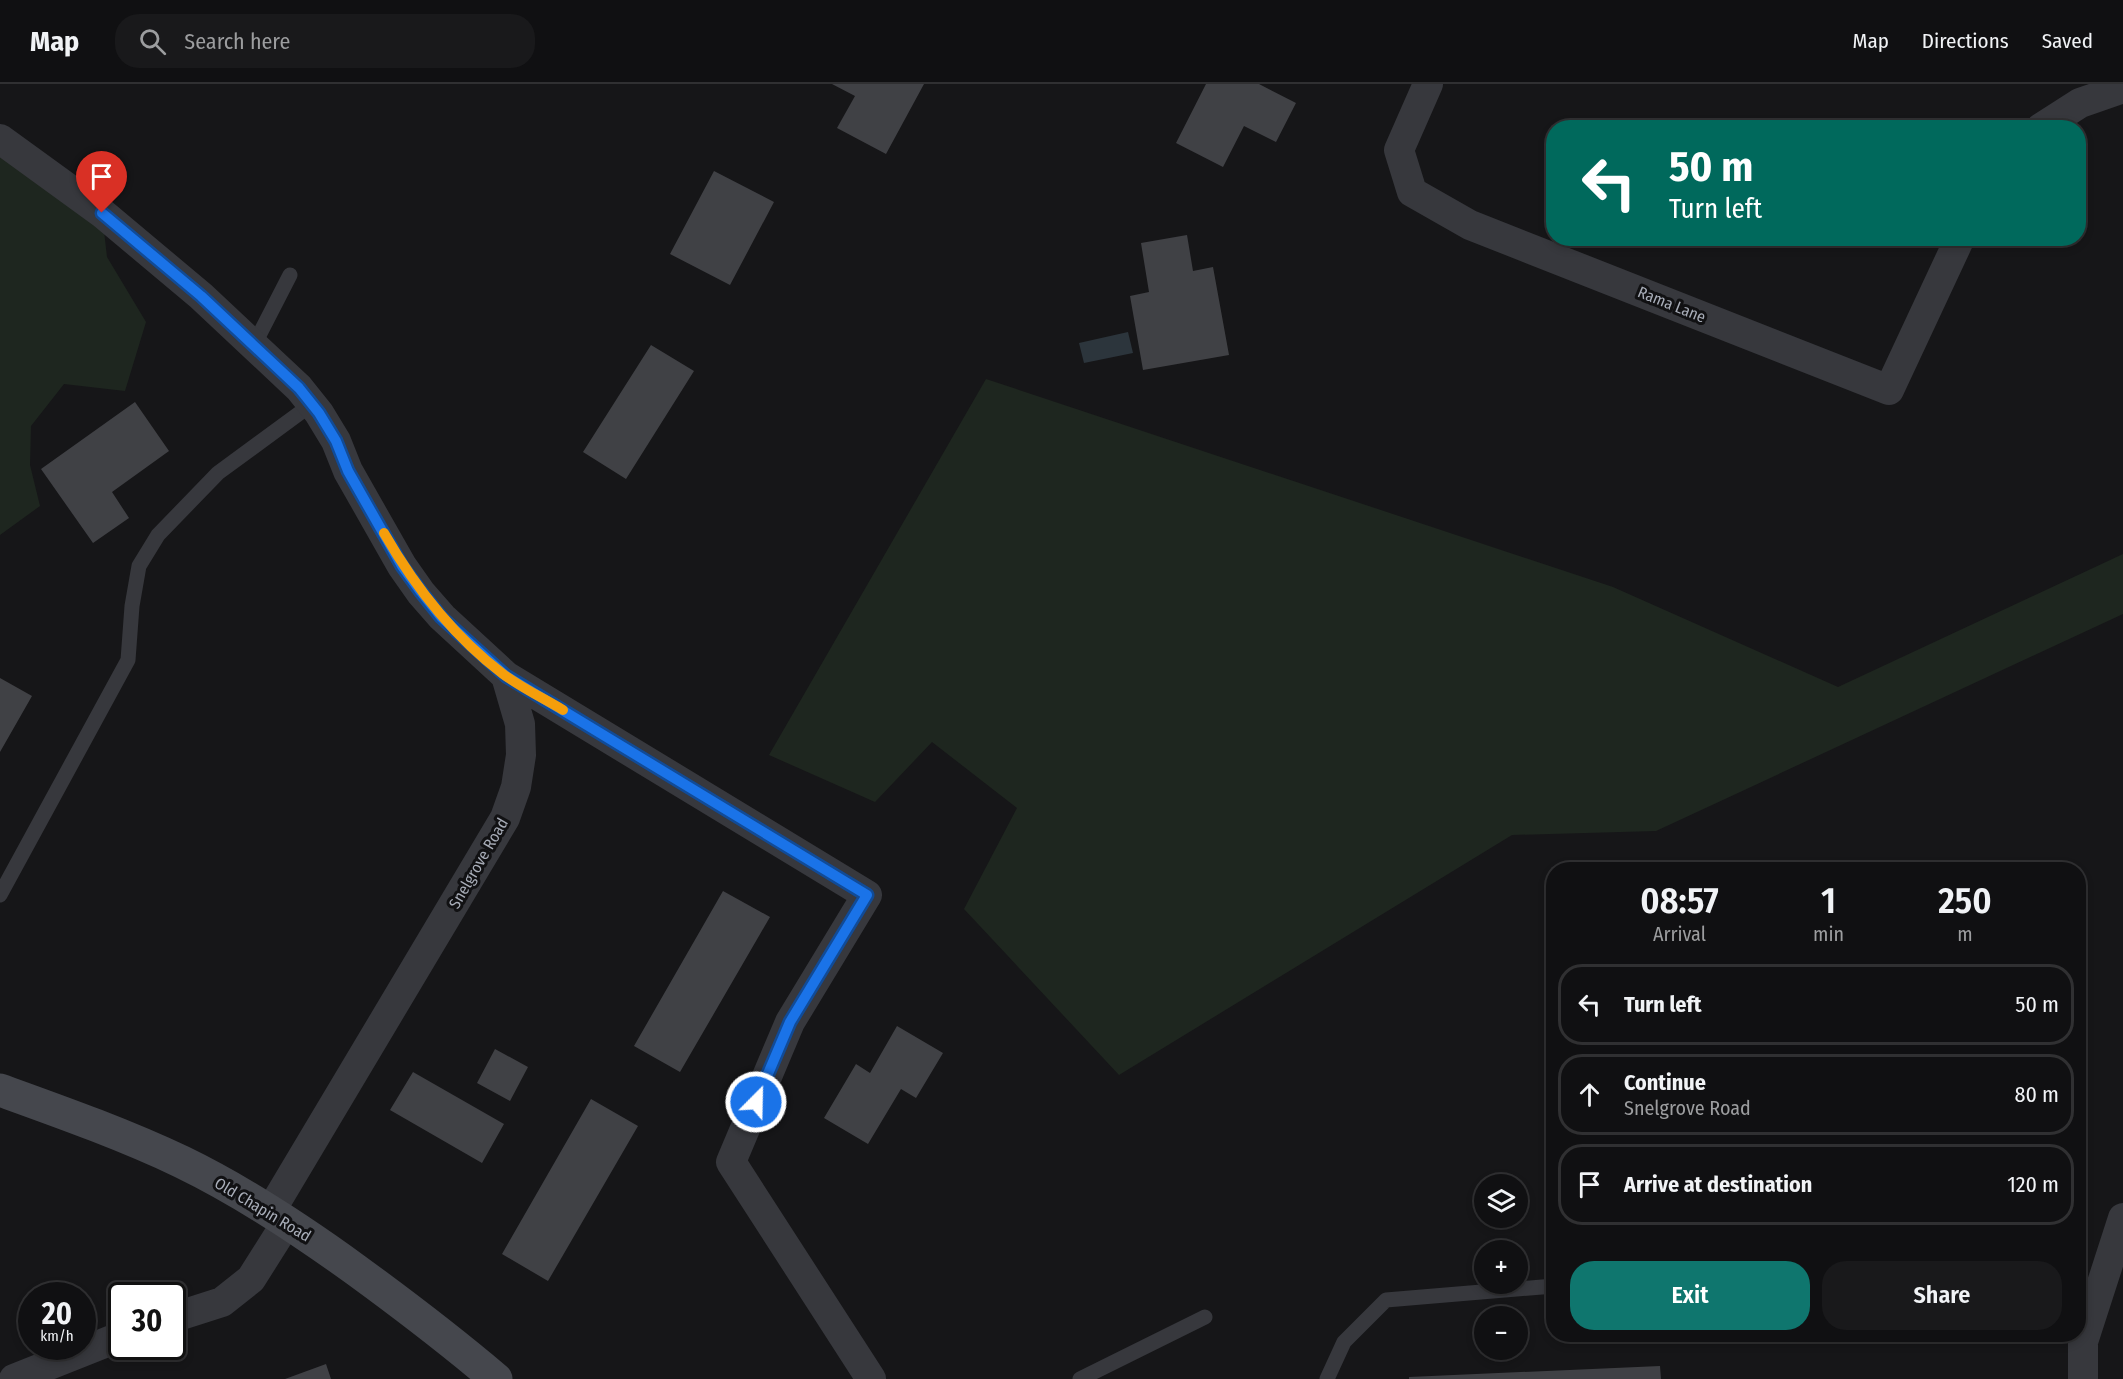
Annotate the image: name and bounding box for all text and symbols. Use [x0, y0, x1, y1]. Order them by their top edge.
search box [115, 14, 535, 68]
text: Map [30, 25, 79, 58]
icon: search [136, 25, 169, 58]
text: Search here [184, 28, 290, 55]
text: Map [1852, 28, 1889, 54]
text: Directions [1922, 28, 2009, 54]
text: Saved [2042, 28, 2093, 54]
text: 50 m [1669, 142, 1753, 192]
icon: left [1570, 144, 1648, 222]
pin [76, 151, 127, 213]
icon: arrive [85, 160, 118, 193]
text: Turn left [1669, 193, 1762, 225]
street label: Rama Lane [1635, 282, 1709, 327]
street label: Snelgrove Road [445, 815, 512, 912]
text: 08:57 [1640, 879, 1719, 923]
text: 1 [1821, 879, 1836, 923]
text: 250 [1938, 879, 1992, 923]
text: Arrival [1653, 922, 1706, 946]
text: min [1813, 922, 1844, 946]
text: m [1957, 922, 1973, 946]
icon: left [1573, 988, 1606, 1021]
text: Turn left [1624, 991, 1702, 1018]
text: 50 m [2015, 991, 2059, 1018]
text: Continue [1624, 1069, 1706, 1096]
position arrow [724, 1070, 788, 1134]
icon: ahead [1573, 1078, 1606, 1111]
text: 80 m [2014, 1081, 2059, 1108]
text: Snelgrove Road [1624, 1096, 1751, 1120]
icon: arrive [1573, 1168, 1606, 1201]
text: Arrive at destination [1624, 1171, 1812, 1198]
text: 120 m [2007, 1171, 2059, 1198]
street label: Old Chapin Road [211, 1173, 314, 1246]
map controls [1474, 1174, 1528, 1360]
button: layers [1474, 1174, 1528, 1228]
button: + [1474, 1240, 1528, 1294]
button: Exit [1570, 1261, 1810, 1330]
button: Share [1822, 1261, 2062, 1330]
speed limit sign: 30 [108, 1282, 186, 1360]
text: 20 [42, 1296, 72, 1332]
button: − [1474, 1306, 1528, 1360]
text: km/h [40, 1327, 74, 1345]

